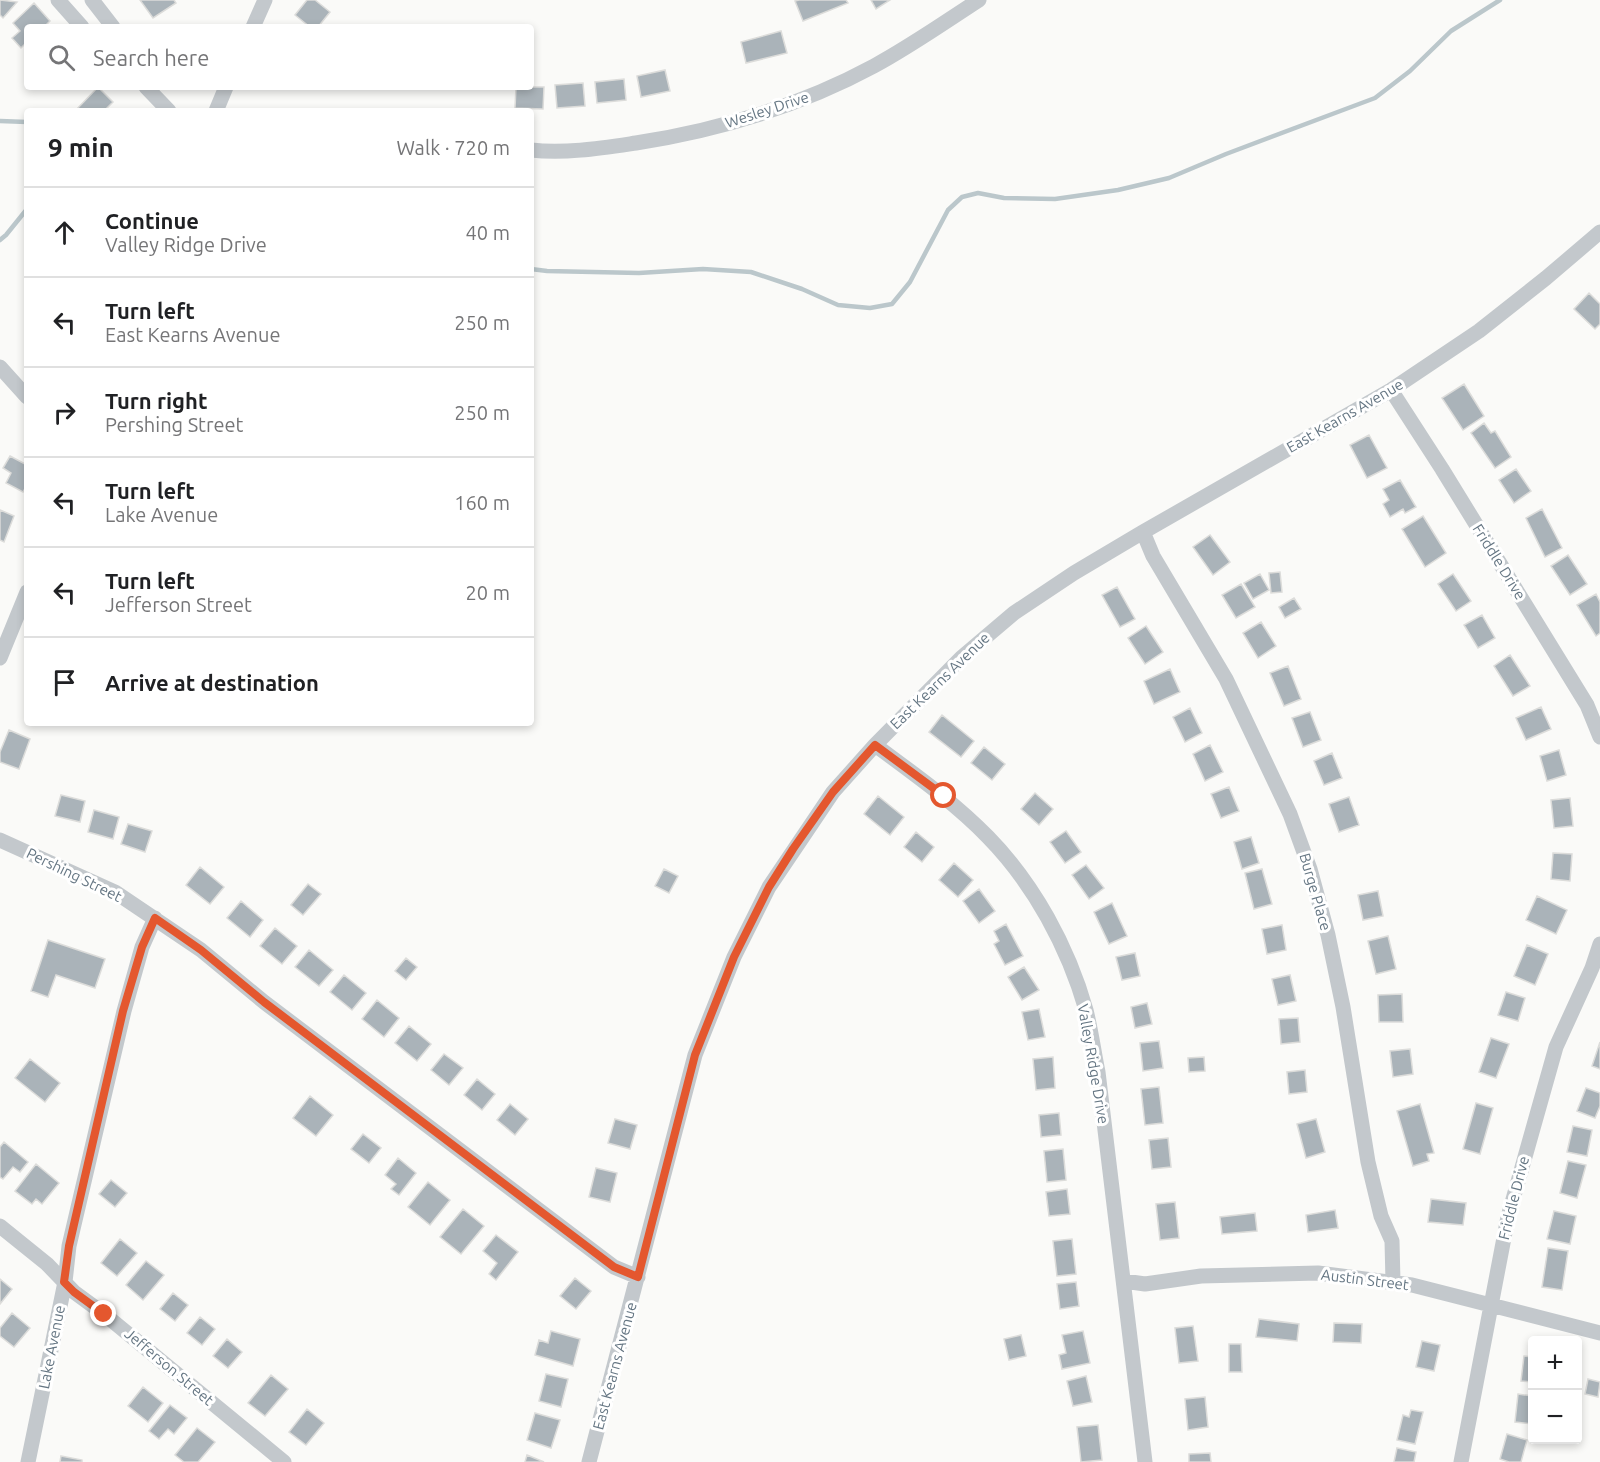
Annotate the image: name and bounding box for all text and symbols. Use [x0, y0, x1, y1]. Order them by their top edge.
search box [24, 24, 534, 90]
icon: search [45, 41, 78, 74]
text: Search here [93, 45, 209, 70]
street label: Wesley Drive [723, 88, 811, 131]
text: 9 min [48, 133, 114, 162]
text: Walk · 720 m [397, 136, 510, 159]
text: Continue [105, 208, 199, 233]
icon: ahead [48, 216, 81, 249]
text: 40 m [466, 221, 510, 244]
text: Valley Ridge Drive [105, 233, 267, 256]
text: Turn left [105, 298, 195, 323]
icon: left [48, 306, 81, 339]
text: 250 m [454, 311, 510, 334]
text: East Kearns Avenue [105, 323, 280, 346]
street label: East Kearns Avenue [1284, 375, 1406, 456]
text: Turn right [105, 388, 207, 413]
icon: right [48, 396, 81, 429]
text: 250 m [454, 401, 510, 424]
text: Pershing Street [105, 413, 243, 436]
text: Turn left [105, 478, 195, 503]
icon: left [48, 486, 81, 519]
text: 160 m [454, 491, 510, 514]
text: Lake Avenue [105, 503, 218, 526]
street label: Friddle Drive [1470, 521, 1529, 603]
text: Turn left [105, 568, 195, 593]
icon: left [48, 576, 81, 609]
text: 20 m [466, 581, 510, 604]
text: Jefferson Street [105, 593, 252, 616]
street label: East Kearns Avenue [886, 629, 993, 732]
icon: arrive [48, 666, 81, 699]
text: Arrive at destination [105, 670, 319, 695]
route start [930, 782, 956, 808]
street label: Pershing Street [24, 844, 125, 905]
street label: Burge Place [1296, 851, 1335, 933]
street label: Valley Ridge Drive [1075, 1003, 1112, 1125]
street label: Friddle Drive [1495, 1154, 1532, 1241]
street label: Austin Street [1320, 1266, 1410, 1293]
route end [90, 1300, 116, 1326]
street label: East Kearns Avenue [589, 1300, 640, 1432]
street label: Lake Avenue [35, 1304, 68, 1390]
street label: Jefferson Street [122, 1325, 217, 1409]
map controls [1528, 1336, 1582, 1444]
button: + [1528, 1336, 1582, 1390]
button: − [1528, 1390, 1582, 1444]

